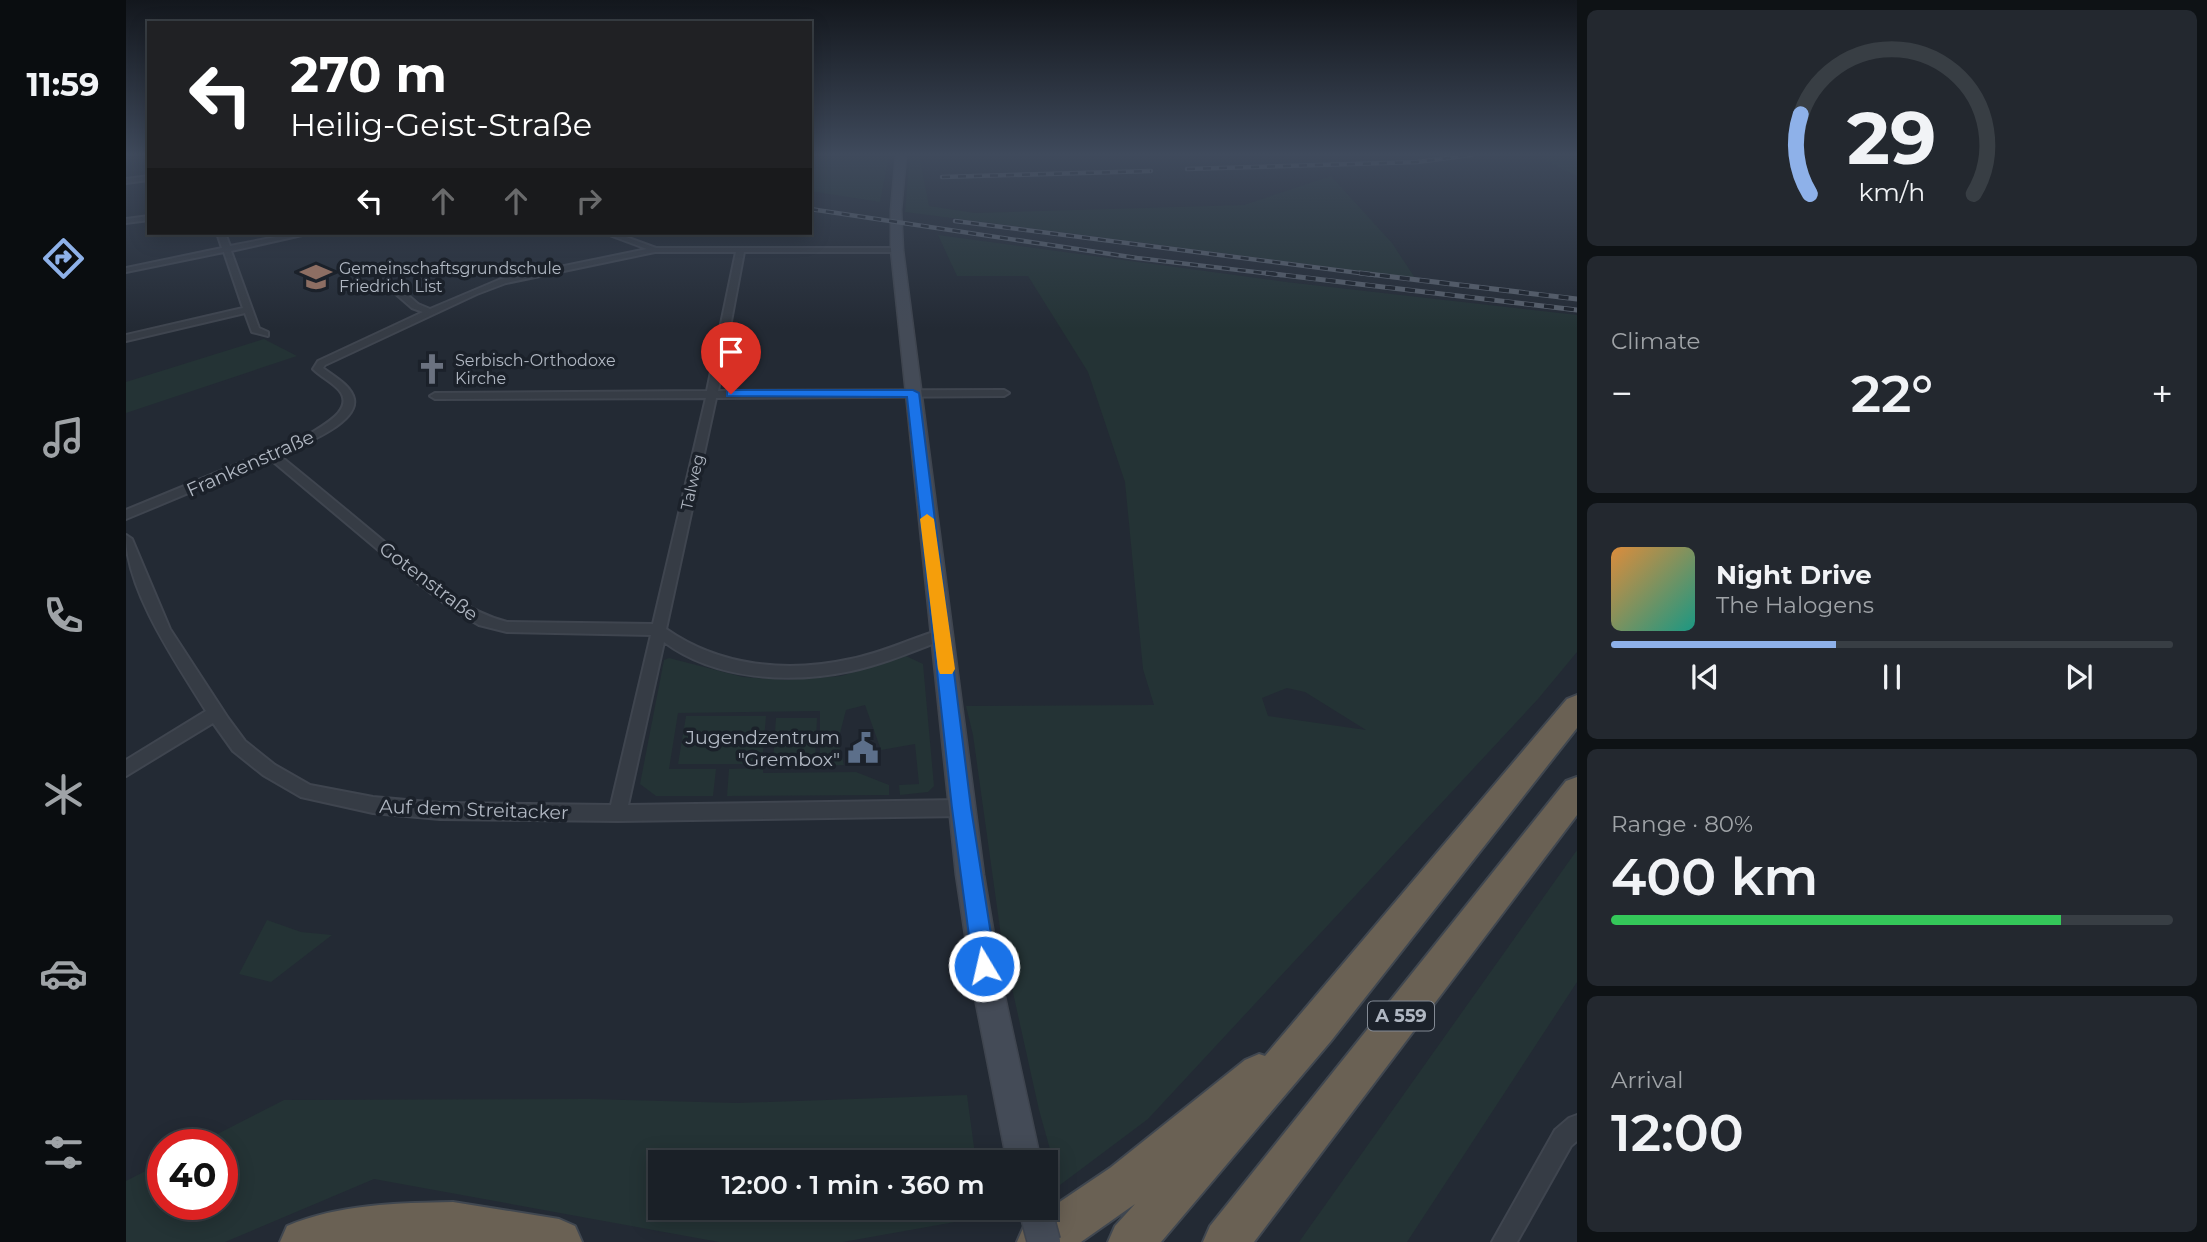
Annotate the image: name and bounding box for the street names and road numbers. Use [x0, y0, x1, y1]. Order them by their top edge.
street label: Frankenstraße [183, 425, 318, 502]
street label: Talweg [677, 452, 708, 512]
street label: Gotenstraße [375, 537, 483, 626]
street label: Auf dem Streitacker [379, 795, 569, 824]
road number: A 559 [1368, 1001, 1434, 1030]

